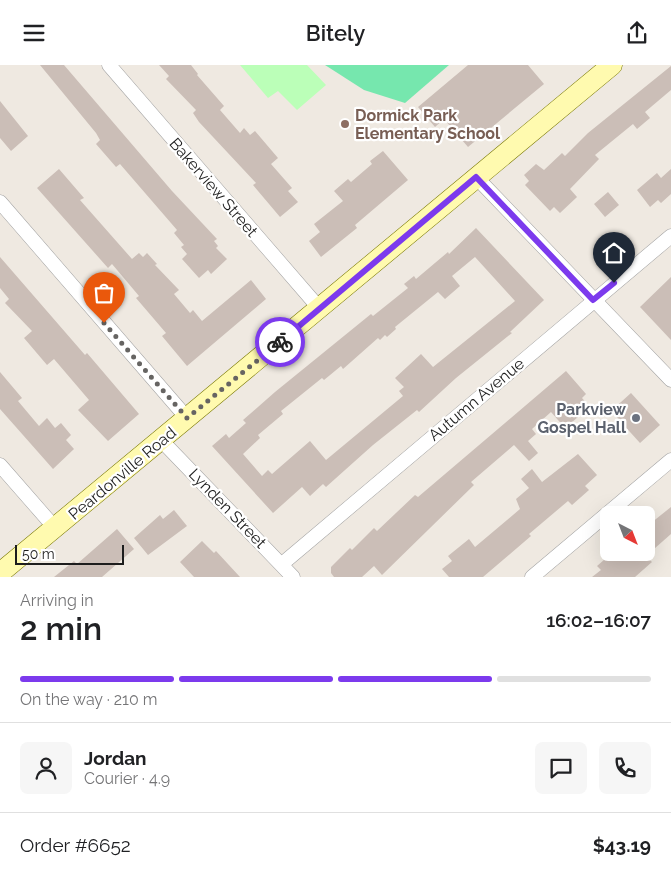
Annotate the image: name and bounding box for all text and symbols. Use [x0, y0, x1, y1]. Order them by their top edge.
icon: menu [20, 19, 48, 47]
icon: share [623, 19, 651, 47]
text: Bitely [306, 20, 365, 46]
place label: Dormick Park Elementary School [355, 106, 501, 143]
marker: Dormick Park Elementary School [339, 118, 351, 130]
street label: Bakerview Street [166, 134, 262, 241]
pin [593, 232, 635, 283]
icon: home [600, 239, 628, 267]
pin [83, 272, 125, 323]
icon: bag [90, 279, 118, 307]
courier [255, 317, 305, 367]
icon: bike [266, 328, 294, 356]
street label: Autumn Avenue [425, 354, 528, 445]
place label: Parkview Gospel Hall [537, 400, 627, 437]
marker: Parkview Gospel Hall [630, 412, 642, 424]
street label: Peardonville Road [65, 423, 180, 524]
street label: Lynden Street [185, 465, 271, 553]
north arrow [600, 506, 655, 561]
map controls [600, 506, 655, 561]
scale bar [15, 542, 124, 565]
text: 50 m [22, 546, 55, 562]
text: Arriving in [20, 591, 94, 610]
text: 16:02–16:07 [546, 609, 651, 631]
text: 2 min [20, 610, 102, 647]
text: On the way · 210 m [20, 690, 158, 709]
button: person [20, 742, 72, 794]
button: chat [535, 742, 587, 794]
button: phone [599, 742, 651, 794]
text: Jordan [84, 747, 147, 769]
text: Courier · 4.9 [84, 769, 170, 788]
text: Order #6652 [20, 834, 131, 856]
text: $43.19 [593, 834, 651, 856]

